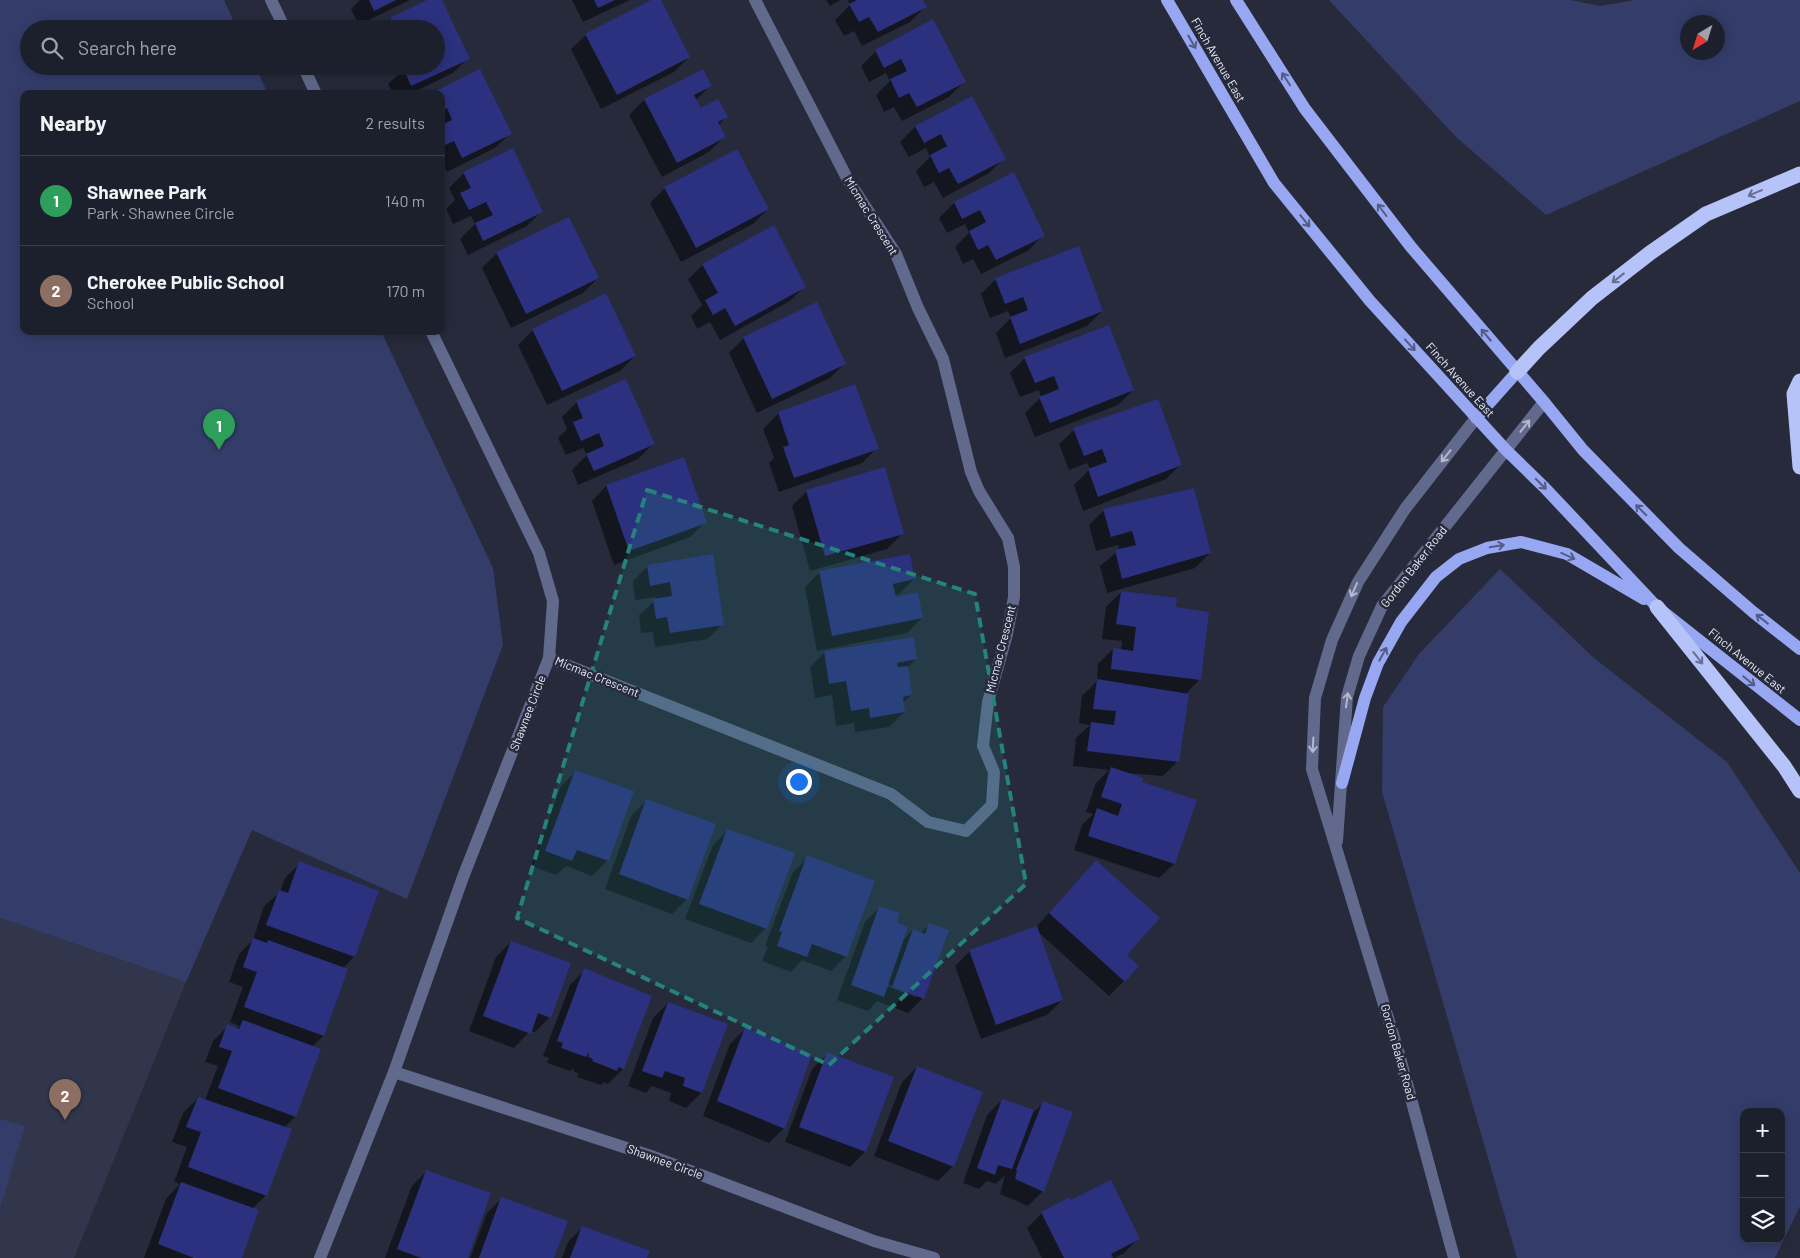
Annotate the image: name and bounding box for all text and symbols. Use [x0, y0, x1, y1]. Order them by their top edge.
street label: Finch Avenue East [1189, 15, 1249, 104]
north arrow [1680, 15, 1725, 60]
search box [20, 20, 445, 75]
icon: search [38, 34, 66, 62]
one-way arrow [1187, 35, 1197, 49]
text: Search here [78, 36, 177, 59]
one-way arrow [1281, 72, 1291, 86]
text: Nearby [40, 110, 106, 135]
text: 2 results [366, 113, 425, 132]
street label: Micmac Crescent [842, 174, 902, 257]
text: Shawnee Park [87, 180, 207, 203]
one-way arrow [1748, 189, 1763, 199]
text: 1 [53, 191, 59, 210]
text: 140 m [385, 191, 425, 210]
text: Park · Shawnee Circle [87, 203, 235, 222]
one-way arrow [1377, 203, 1387, 217]
one-way arrow [1299, 214, 1310, 227]
text: Cherokee Public School [87, 270, 284, 293]
one-way arrow [1612, 273, 1625, 284]
text: 2 [52, 281, 60, 300]
text: 170 m [386, 281, 425, 300]
text: School [87, 293, 134, 312]
one-way arrow [1480, 329, 1491, 342]
one-way arrow [1404, 338, 1416, 351]
street label: Finch Avenue East [1424, 339, 1498, 419]
pin: 1 [203, 409, 235, 450]
one-way arrow [1519, 419, 1530, 432]
one-way arrow [1440, 449, 1451, 462]
one-way arrow [1534, 477, 1546, 489]
one-way arrow [1635, 504, 1647, 516]
street label: Gordon Baker Road [1377, 523, 1449, 610]
one-way arrow [1488, 540, 1504, 550]
one-way arrow [1560, 551, 1575, 561]
one-way arrow [1349, 582, 1359, 597]
street label: Micmac Crescent [982, 604, 1018, 694]
one-way arrow [1755, 613, 1768, 624]
street label: Finch Avenue East [1706, 625, 1789, 696]
one-way arrow [1378, 646, 1388, 661]
one-way arrow [1693, 652, 1704, 665]
street label: Micmac Crescent [553, 653, 642, 699]
street label: Shawnee Circle [506, 673, 548, 752]
one-way arrow [1743, 676, 1756, 687]
one-way arrow [1342, 692, 1352, 708]
one-way arrow [1309, 737, 1318, 753]
your location [786, 769, 812, 795]
street label: Gordon Baker Road [1379, 1002, 1419, 1101]
pin: 2 [49, 1079, 81, 1120]
map controls [1740, 1108, 1785, 1243]
button: + [1740, 1108, 1785, 1153]
street label: Shawnee Circle [625, 1141, 705, 1181]
button: − [1740, 1153, 1785, 1198]
button: layers [1740, 1198, 1785, 1243]

